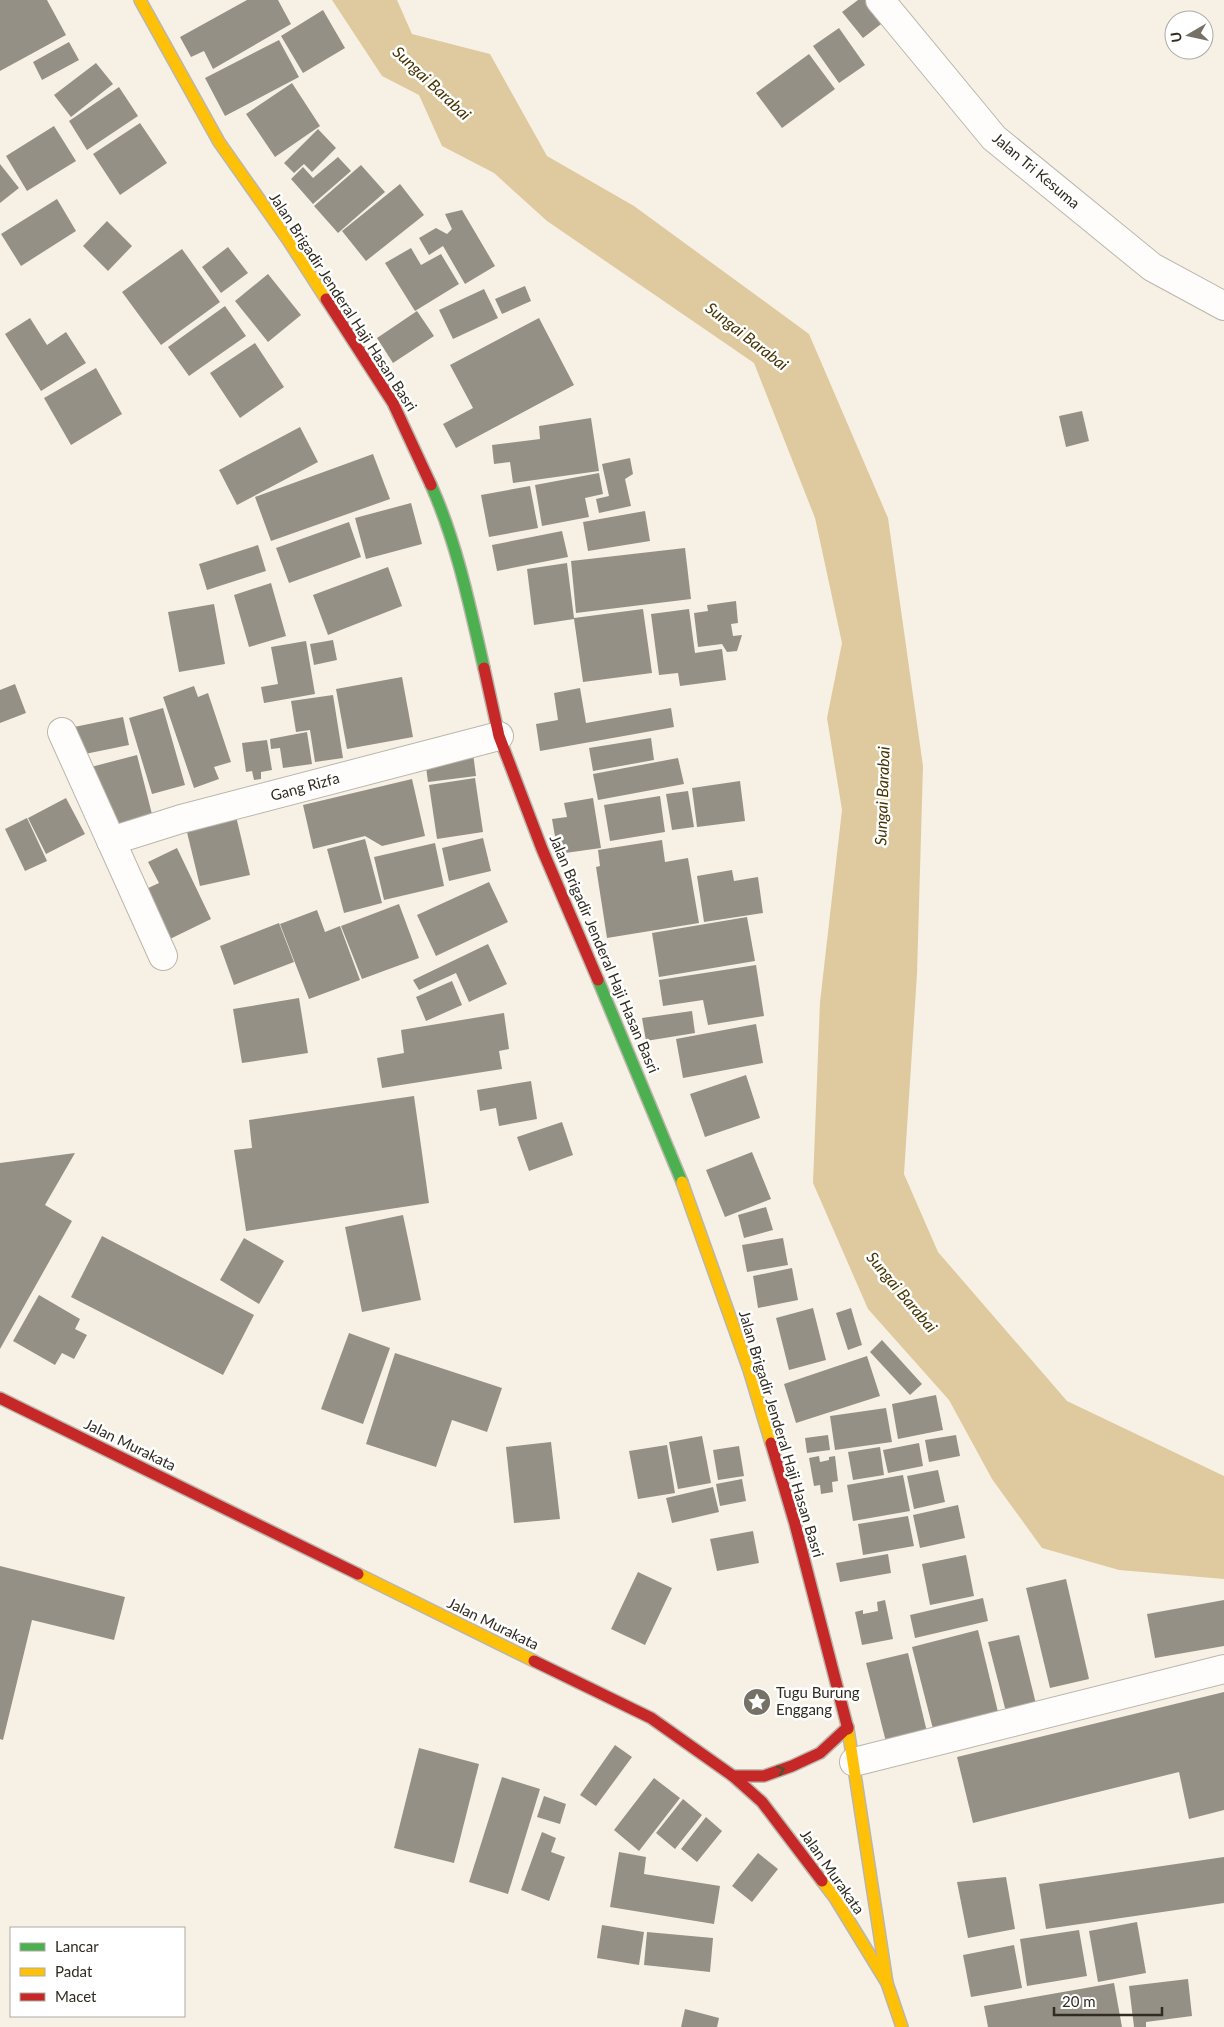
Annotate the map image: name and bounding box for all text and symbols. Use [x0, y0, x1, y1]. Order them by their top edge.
north arrow [1164, 10, 1214, 60]
text: U [1166, 31, 1185, 44]
water label: Sungai Barabai [390, 42, 475, 124]
street label: Jalan Tri Kesuma [989, 129, 1084, 212]
street label: Jalan Brigadir Jenderal Haji Hasan Basri [266, 189, 421, 414]
water label: Sungai Barabai [702, 298, 793, 374]
water label: Sungai Barabai [870, 746, 893, 846]
street label: Gang Rizfa [268, 768, 341, 804]
street label: Jalan Brigadir Jenderal Haji Hasan Basri [546, 832, 663, 1075]
water label: Sungai Barabai [863, 1248, 942, 1336]
street label: Jalan Brigadir Jenderal Haji Hasan Basri [736, 1308, 828, 1559]
street label: Jalan Murakata [82, 1414, 179, 1474]
street label: Jalan Murakata [445, 1593, 542, 1653]
place label: Tugu Burung Enggang [776, 1683, 860, 1718]
place icon: Tugu Burung Enggang [742, 1687, 772, 1717]
one-way arrow [776, 1766, 784, 1776]
street label: Jalan Murakata [797, 1826, 869, 1917]
legend [10, 1927, 185, 2017]
text: Lancar [55, 1937, 99, 1955]
text: Padat [55, 1962, 93, 1980]
scale bar [1054, 1984, 1162, 2016]
text: Macet [55, 1987, 97, 2005]
text: 20 m [1062, 1992, 1096, 2010]

